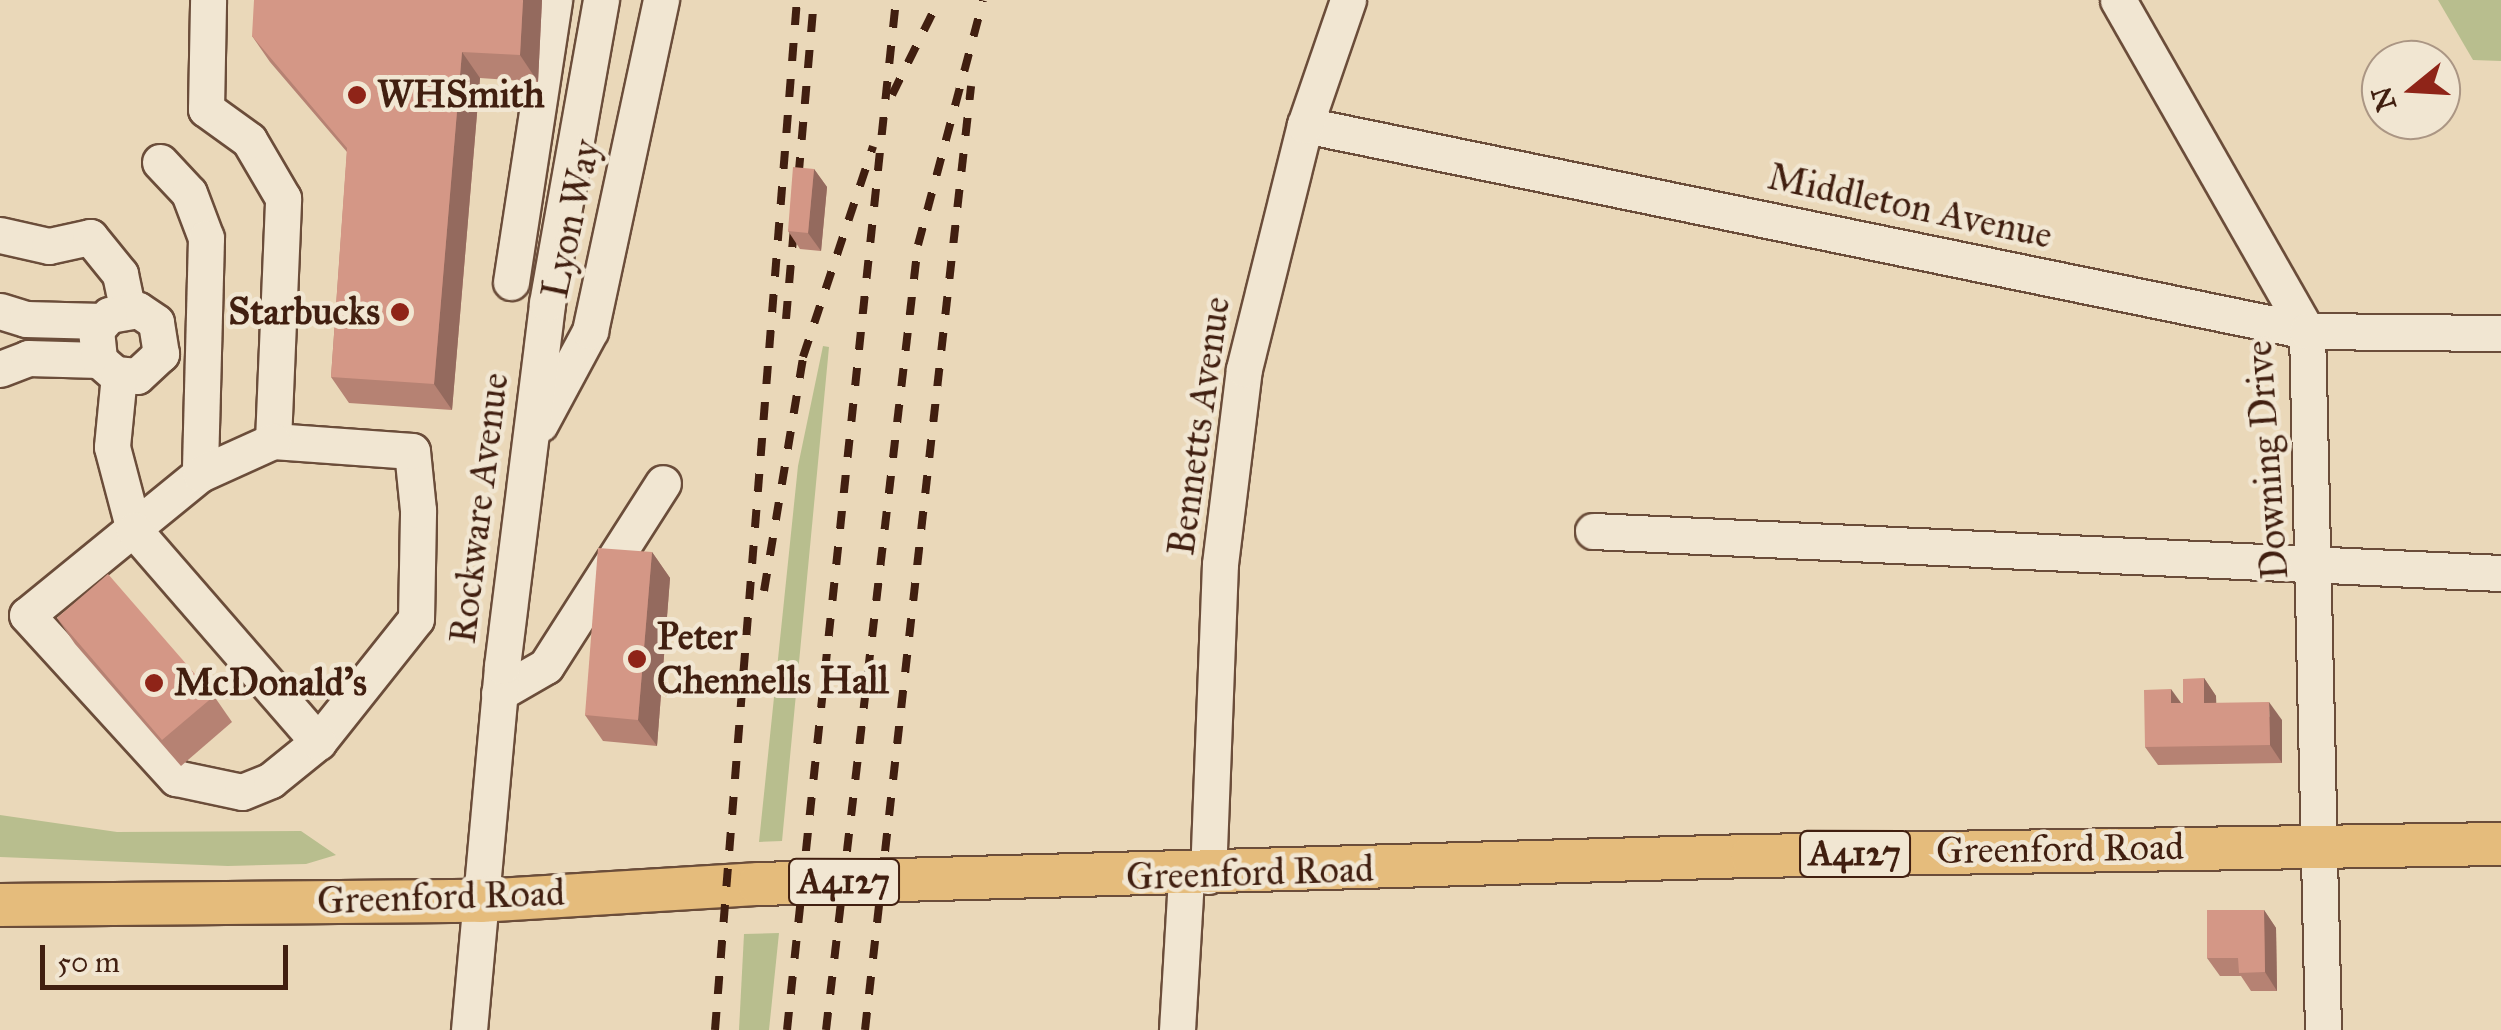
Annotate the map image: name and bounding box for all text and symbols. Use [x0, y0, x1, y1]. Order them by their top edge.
north arrow [2361, 40, 2461, 140]
place label: WHSmith [377, 72, 545, 118]
text: N [2364, 82, 2404, 116]
marker: WHSmith [346, 84, 368, 106]
street label: Lyon Way [532, 136, 610, 302]
street label: Middleton Avenue [1764, 154, 2056, 258]
place label: Starbucks [228, 289, 380, 335]
street label: Bennetts Avenue [1158, 294, 1240, 558]
marker: Starbucks [389, 301, 411, 323]
street label: Downing Drive [2236, 339, 2298, 581]
street label: Rockware Avenue [440, 370, 518, 646]
place label: Peter Chennells Hall [657, 614, 889, 704]
marker: Peter Chennells Hall [626, 648, 648, 670]
place label: McDonald's [174, 660, 367, 706]
marker: McDonald's [143, 672, 165, 694]
road number: A4127 [1798, 824, 1912, 884]
street label: Greenford Road [1936, 824, 2184, 874]
street label: Greenford Road [1125, 846, 1375, 900]
road number: A4127 [786, 852, 902, 912]
street label: Greenford Road [316, 870, 566, 924]
scale bar [45, 925, 292, 987]
text: 50 m [57, 944, 120, 980]

